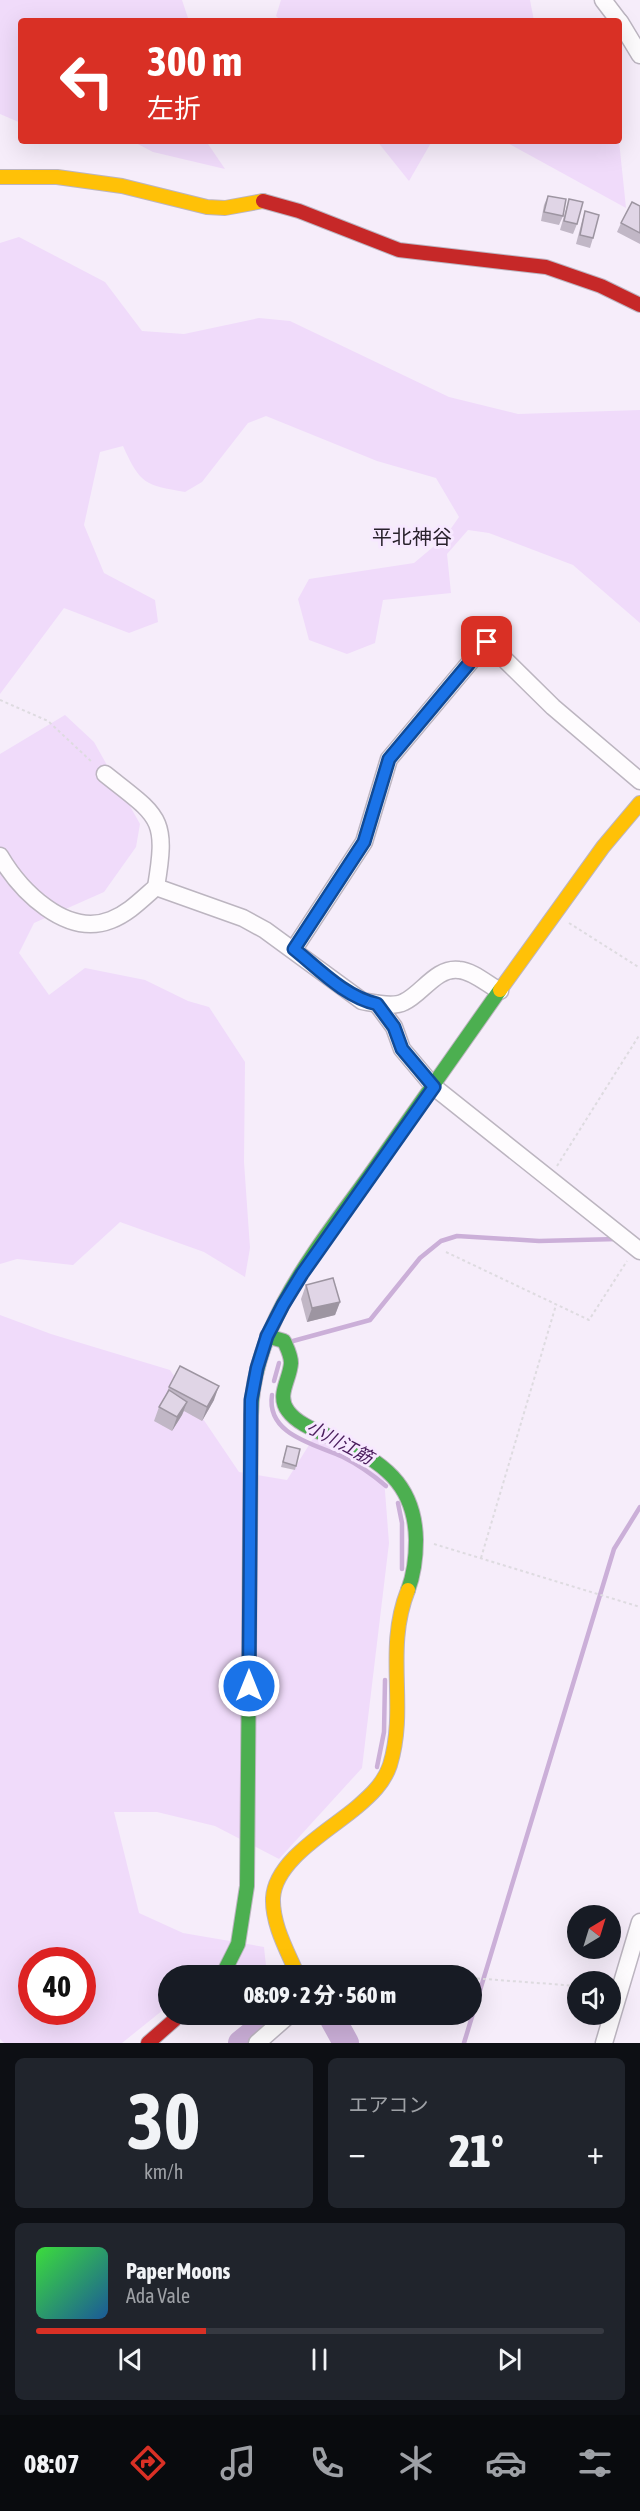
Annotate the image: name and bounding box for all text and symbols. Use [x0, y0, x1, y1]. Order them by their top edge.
text: 300 m [147, 37, 242, 85]
icon: left [48, 42, 126, 120]
text: 左折 [147, 93, 201, 124]
district label: 平北神谷 [372, 525, 452, 548]
pin [461, 616, 512, 667]
icon: arrive [470, 625, 503, 658]
water label: 小川江筋 [303, 1416, 379, 1470]
position arrow [217, 1654, 281, 1718]
north arrow [567, 1905, 621, 1959]
map controls [567, 1905, 621, 2025]
speed limit sign: 40 [18, 1947, 96, 2025]
button: sound [567, 1971, 621, 2025]
text: 08:09 · 2 分 · 560 m [244, 1982, 396, 2008]
text: 30 [127, 2076, 200, 2166]
text: エアコン [349, 2093, 429, 2116]
text: 21° [449, 2125, 504, 2177]
text: − [349, 2133, 366, 2171]
text: + [587, 2133, 604, 2171]
text: km/h [144, 2160, 184, 2183]
text: Paper Moons [126, 2258, 230, 2284]
text: Ada Vale [126, 2284, 190, 2307]
icon: previous [114, 2343, 147, 2376]
icon: pause [303, 2343, 336, 2376]
icon: next [493, 2343, 526, 2376]
icon: directions [127, 2442, 169, 2484]
icon: music [217, 2442, 259, 2484]
icon: phone [306, 2442, 348, 2484]
icon: climate [395, 2442, 437, 2484]
icon: car [485, 2442, 527, 2484]
icon: filters [574, 2442, 616, 2484]
text: 08:07 [24, 2448, 80, 2479]

